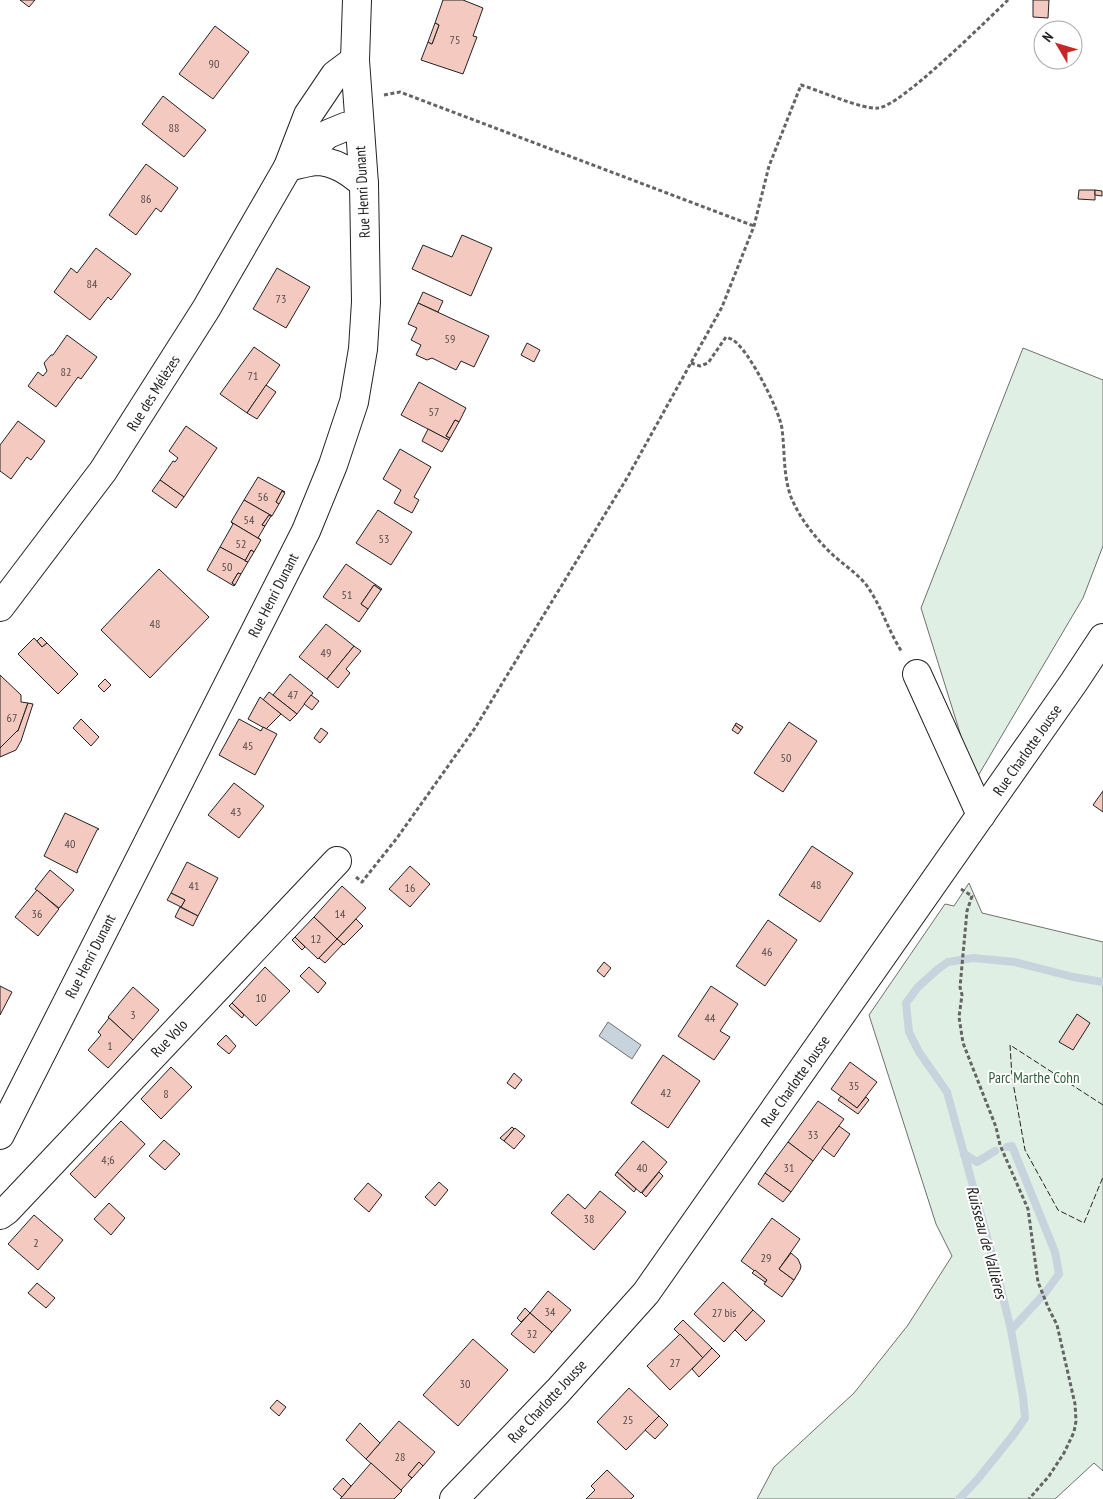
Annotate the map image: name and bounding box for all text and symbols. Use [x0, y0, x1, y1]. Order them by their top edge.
north arrow [1033, 20, 1083, 70]
text: N [1038, 28, 1057, 46]
house number: 75 [450, 32, 460, 47]
house number: 90 [209, 56, 219, 71]
house number: 88 [169, 120, 179, 135]
street label: Rue Henri Dunant [350, 145, 374, 239]
house number: 86 [141, 191, 151, 206]
house number: 84 [87, 276, 98, 291]
house number: 73 [276, 291, 286, 306]
house number: 59 [445, 331, 455, 346]
street label: Rue des Mélèzes [122, 352, 184, 434]
house number: 82 [61, 364, 71, 379]
house number: 71 [248, 368, 258, 383]
house number: 57 [429, 404, 439, 419]
house number: 56 [258, 489, 268, 504]
house number: 54 [244, 512, 255, 527]
house number: 53 [379, 531, 389, 546]
house number: 52 [236, 536, 246, 551]
street label: Rue Henri Dunant [244, 550, 302, 640]
house number: 50 [222, 559, 232, 574]
house number: 51 [342, 587, 352, 602]
house number: 48 [150, 616, 160, 631]
house number: 49 [321, 645, 331, 660]
house number: 47 [288, 687, 298, 702]
street label: Rue Charlotte Jousse [989, 701, 1065, 799]
house number: 67 [7, 710, 17, 725]
house number: 45 [243, 738, 253, 753]
house number: 50 [781, 750, 791, 765]
house number: 43 [231, 804, 241, 819]
house number: 40 [65, 836, 75, 851]
house number: 48 [811, 877, 821, 892]
house number: 41 [189, 878, 199, 893]
house number: 16 [405, 880, 415, 895]
house number: 36 [32, 906, 42, 921]
house number: 14 [335, 906, 346, 921]
street label: Rue Henri Dunant [61, 911, 119, 1001]
house number: 12 [311, 931, 321, 946]
house number: 46 [762, 944, 772, 959]
house number: 10 [256, 990, 266, 1005]
house number: 3 [130, 1007, 136, 1022]
house number: 44 [705, 1010, 716, 1025]
street label: Rue Volo [147, 1015, 191, 1061]
street label: Rue Charlotte Jousse [757, 1032, 833, 1130]
house number: 1 [107, 1038, 113, 1053]
park label: Parc Marthe Cohn [989, 1068, 1079, 1087]
house number: 35 [849, 1078, 859, 1093]
house number: 42 [661, 1085, 671, 1100]
house number: 8 [163, 1086, 169, 1101]
house number: 33 [808, 1127, 818, 1142]
house number: 4;6 [101, 1152, 115, 1167]
house number: 40 [637, 1160, 647, 1175]
house number: 31 [784, 1160, 794, 1175]
water label: Ruisseau de Vallières [962, 1183, 1012, 1302]
house number: 38 [584, 1211, 594, 1226]
house number: 2 [33, 1235, 39, 1250]
house number: 29 [761, 1250, 771, 1265]
house number: 34 [545, 1304, 556, 1319]
house number: 27 bis [712, 1305, 736, 1320]
house number: 32 [527, 1326, 537, 1341]
street label: Rue Charlotte Jousse [504, 1355, 590, 1447]
house number: 27 [670, 1355, 680, 1370]
house number: 30 [460, 1376, 470, 1391]
house number: 25 [623, 1412, 633, 1427]
house number: 28 [395, 1449, 405, 1464]

